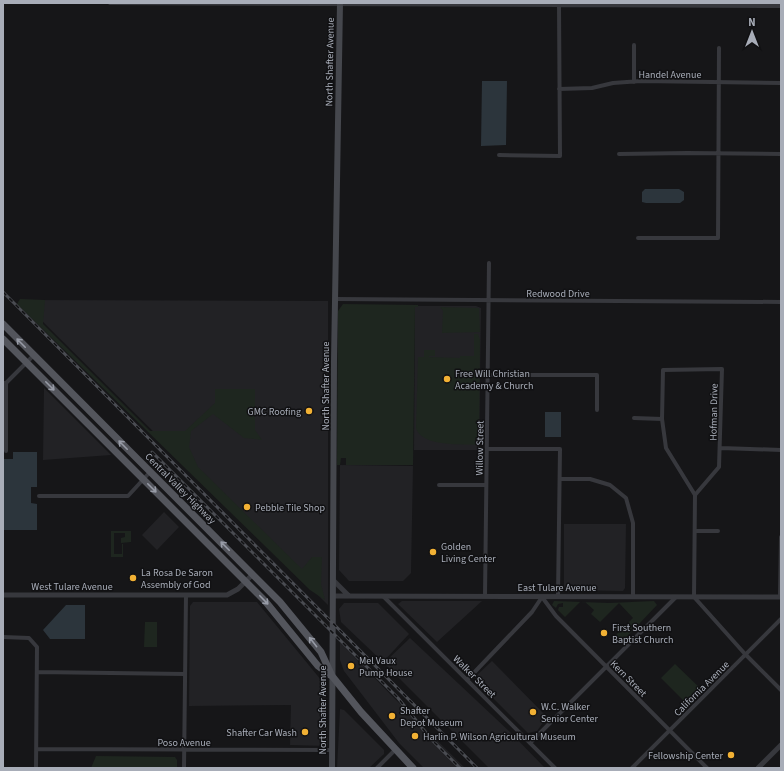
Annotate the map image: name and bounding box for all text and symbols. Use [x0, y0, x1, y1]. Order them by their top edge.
north arrow [732, 12, 772, 52]
text: N [748, 15, 756, 30]
street label: North Shafter Avenue [322, 17, 338, 107]
street label: Handel Avenue [639, 68, 701, 82]
street label: Redwood Drive [526, 287, 590, 301]
one-way arrow [17, 338, 26, 348]
street label: North Shafter Avenue [319, 341, 333, 431]
place label: Free Will Christian Academy & Church [455, 367, 533, 393]
marker: Free Will Christian Academy & Church [442, 374, 452, 384]
one-way arrow [45, 381, 55, 391]
street label: Hofman Drive [707, 383, 721, 441]
place label: GMC Roofing [248, 405, 301, 419]
marker: GMC Roofing [304, 406, 314, 416]
street label: Willow Street [473, 420, 487, 476]
one-way arrow [118, 440, 128, 450]
street label: Central Valley Highway [142, 450, 219, 528]
one-way arrow [147, 483, 157, 493]
place label: Pebble Tile Shop [255, 501, 325, 515]
marker: Pebble Tile Shop [242, 502, 252, 512]
place label: Golden Living Center [441, 540, 496, 566]
one-way arrow [220, 541, 230, 551]
marker: Golden Living Center [428, 547, 438, 557]
place label: La Rosa De Saron Assembly of God [141, 566, 213, 592]
marker: La Rosa De Saron Assembly of God [128, 573, 138, 583]
street label: West Tulare Avenue [31, 580, 113, 594]
street label: East Tulare Avenue [518, 581, 596, 595]
one-way arrow [259, 595, 269, 605]
place label: First Southern Baptist Church [612, 621, 673, 647]
marker: First Southern Baptist Church [599, 628, 609, 638]
one-way arrow [308, 637, 317, 648]
street label: Walker Street [450, 652, 499, 702]
place label: Mel Vaux Pump House [359, 654, 413, 680]
street label: Kern Street [607, 657, 650, 701]
street label: California Avenue [671, 658, 733, 720]
marker: Mel Vaux Pump House [346, 661, 356, 671]
street label: North Shafter Avenue [316, 665, 330, 755]
place label: W.C. Walker Senior Center [541, 700, 598, 726]
place label: Shafter Depot Museum [400, 704, 463, 730]
marker: W.C. Walker Senior Center [528, 707, 538, 717]
marker: Shafter Depot Museum [387, 711, 397, 721]
place label: Shafter Car Wash [226, 726, 297, 740]
marker: Shafter Car Wash [300, 727, 310, 737]
place label: Harlin P. Wilson Agricultural Museum [423, 730, 576, 744]
marker: Harlin P. Wilson Agricultural Museum [410, 731, 420, 741]
street label: Poso Avenue [157, 736, 211, 750]
place label: Fellowship Center [648, 749, 724, 763]
marker: Fellowship Center [726, 750, 736, 760]

